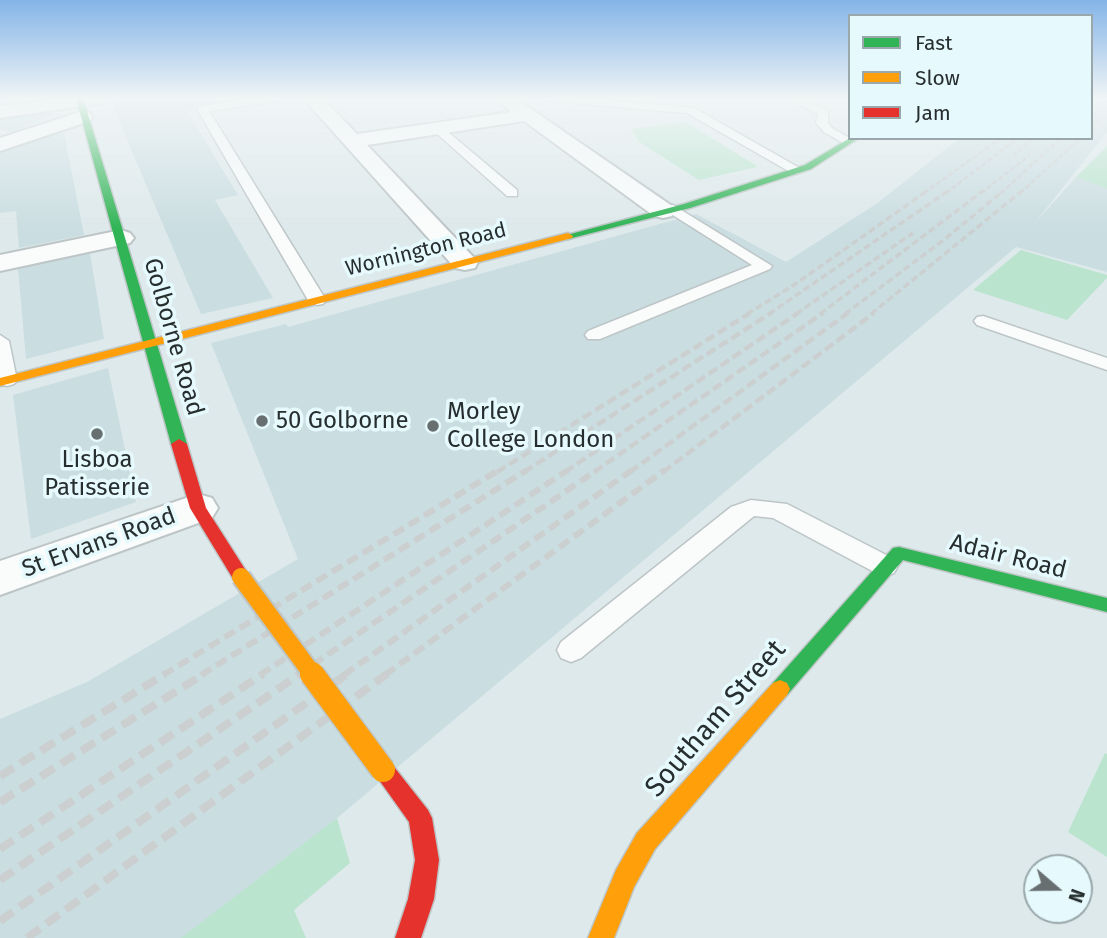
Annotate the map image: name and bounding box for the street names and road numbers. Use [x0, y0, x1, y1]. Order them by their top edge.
street label: Wornington Road [343, 218, 509, 282]
street label: Golborne Road [137, 255, 209, 419]
street label: St Ervans Road [18, 502, 180, 584]
street label: Adair Road [947, 529, 1069, 585]
street label: Southam Street [639, 634, 793, 804]

